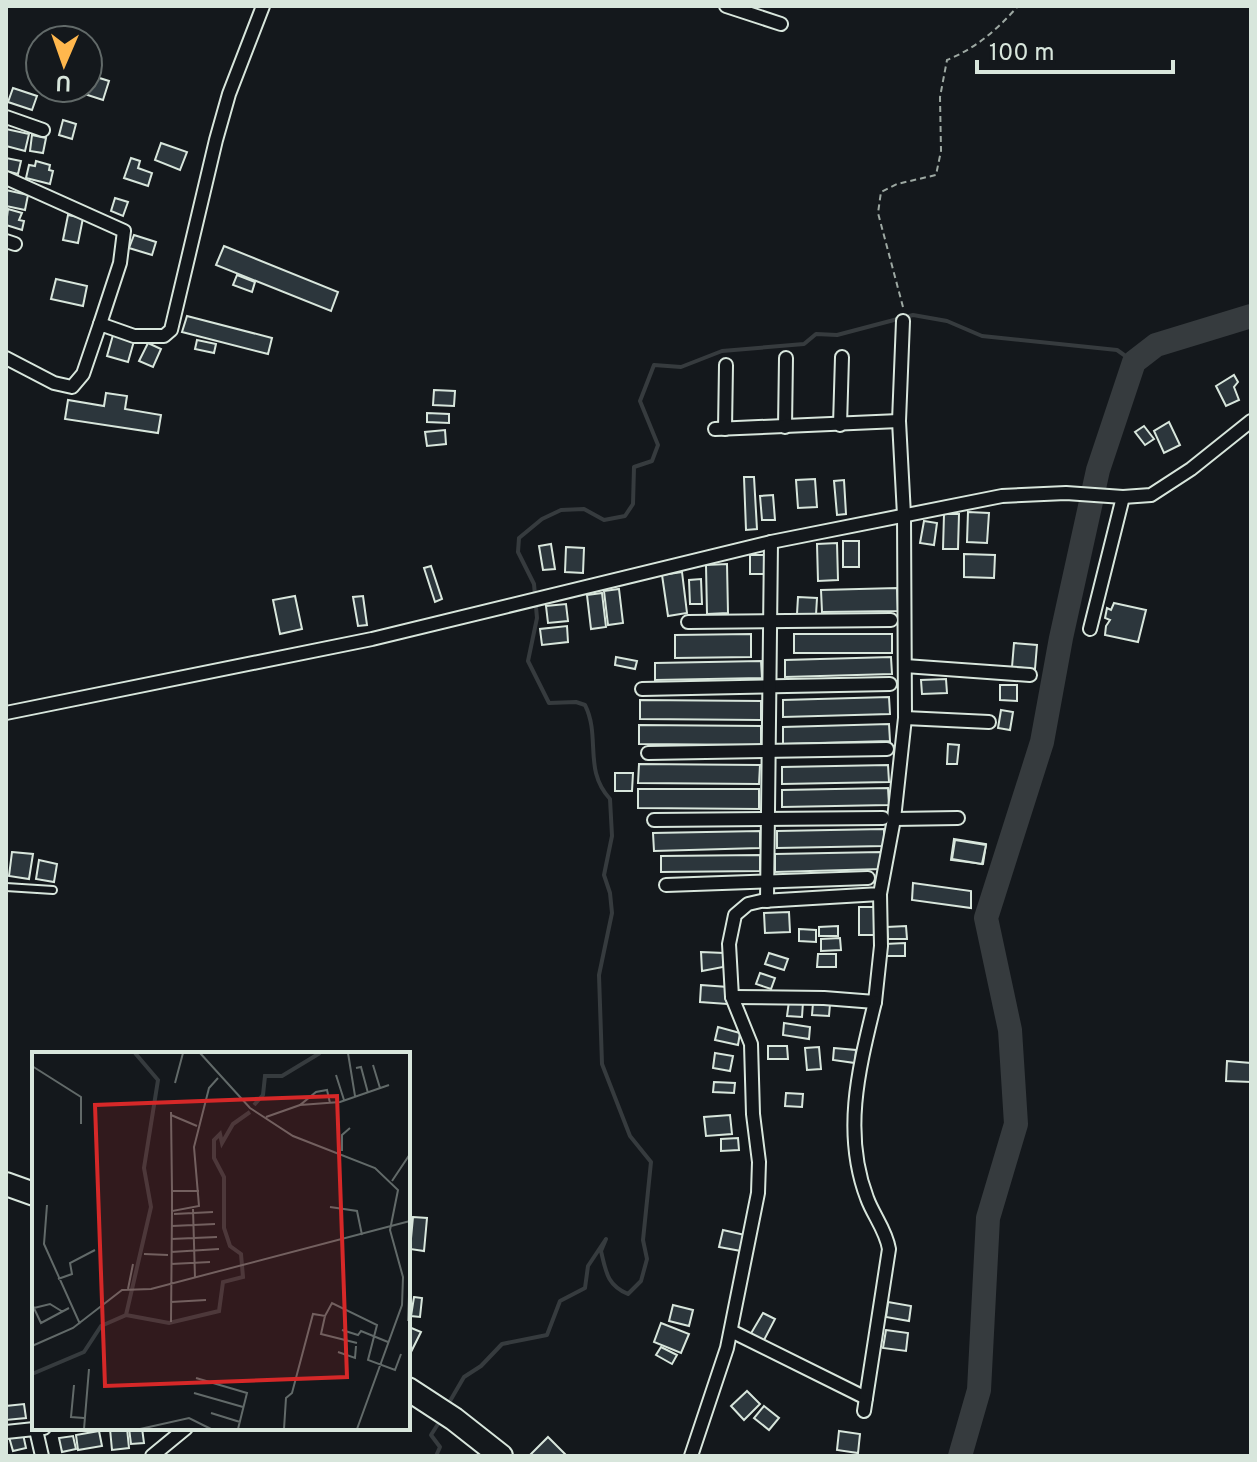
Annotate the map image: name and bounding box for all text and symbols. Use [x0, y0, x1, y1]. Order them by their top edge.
north arrow [24, 24, 104, 104]
scale bar [977, 24, 1173, 74]
text: 100 m [989, 39, 1055, 69]
text: U [55, 68, 72, 95]
inset map [32, 1052, 410, 1430]

